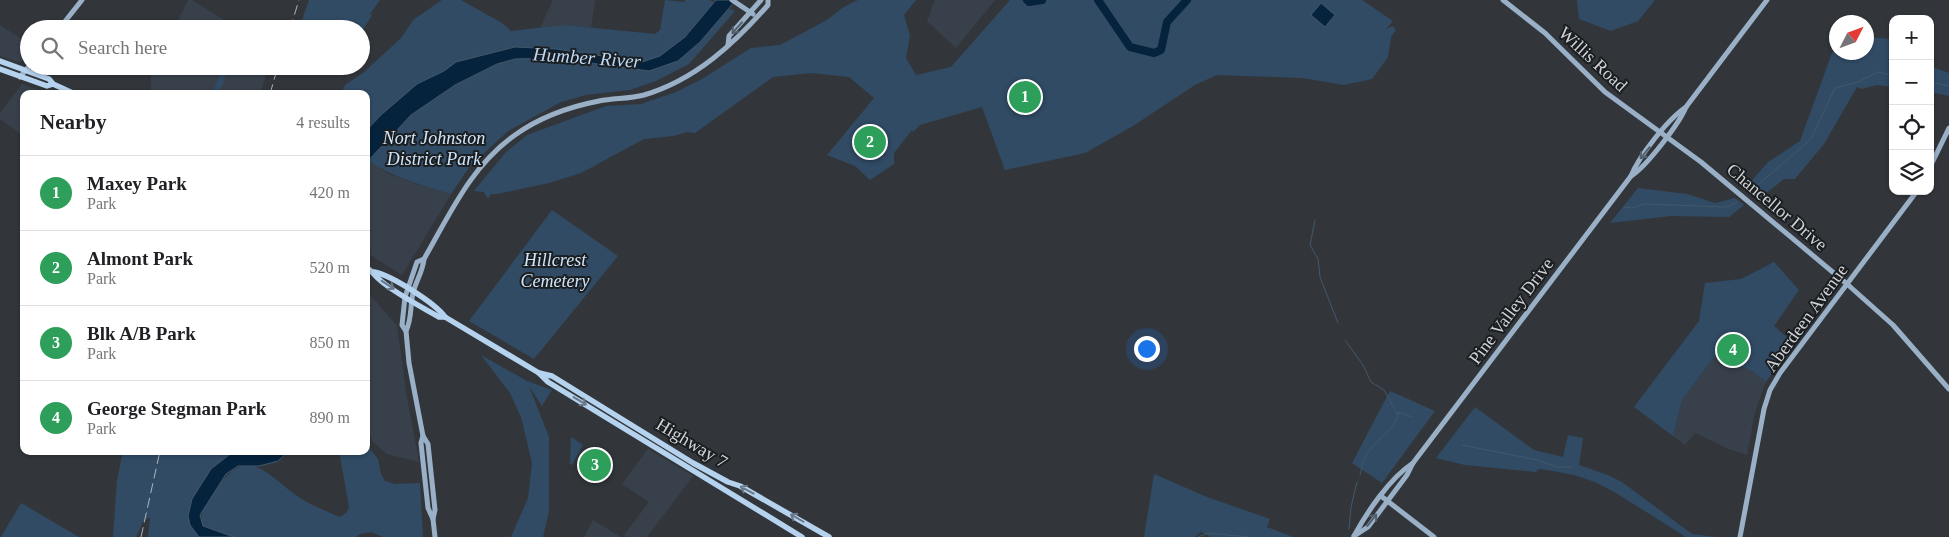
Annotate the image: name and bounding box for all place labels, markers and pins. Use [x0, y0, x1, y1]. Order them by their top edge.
pin: 1 [1009, 78, 1041, 116]
pin: 2 [854, 123, 886, 161]
pin: 4 [1717, 331, 1749, 369]
pin: 3 [579, 446, 611, 484]

